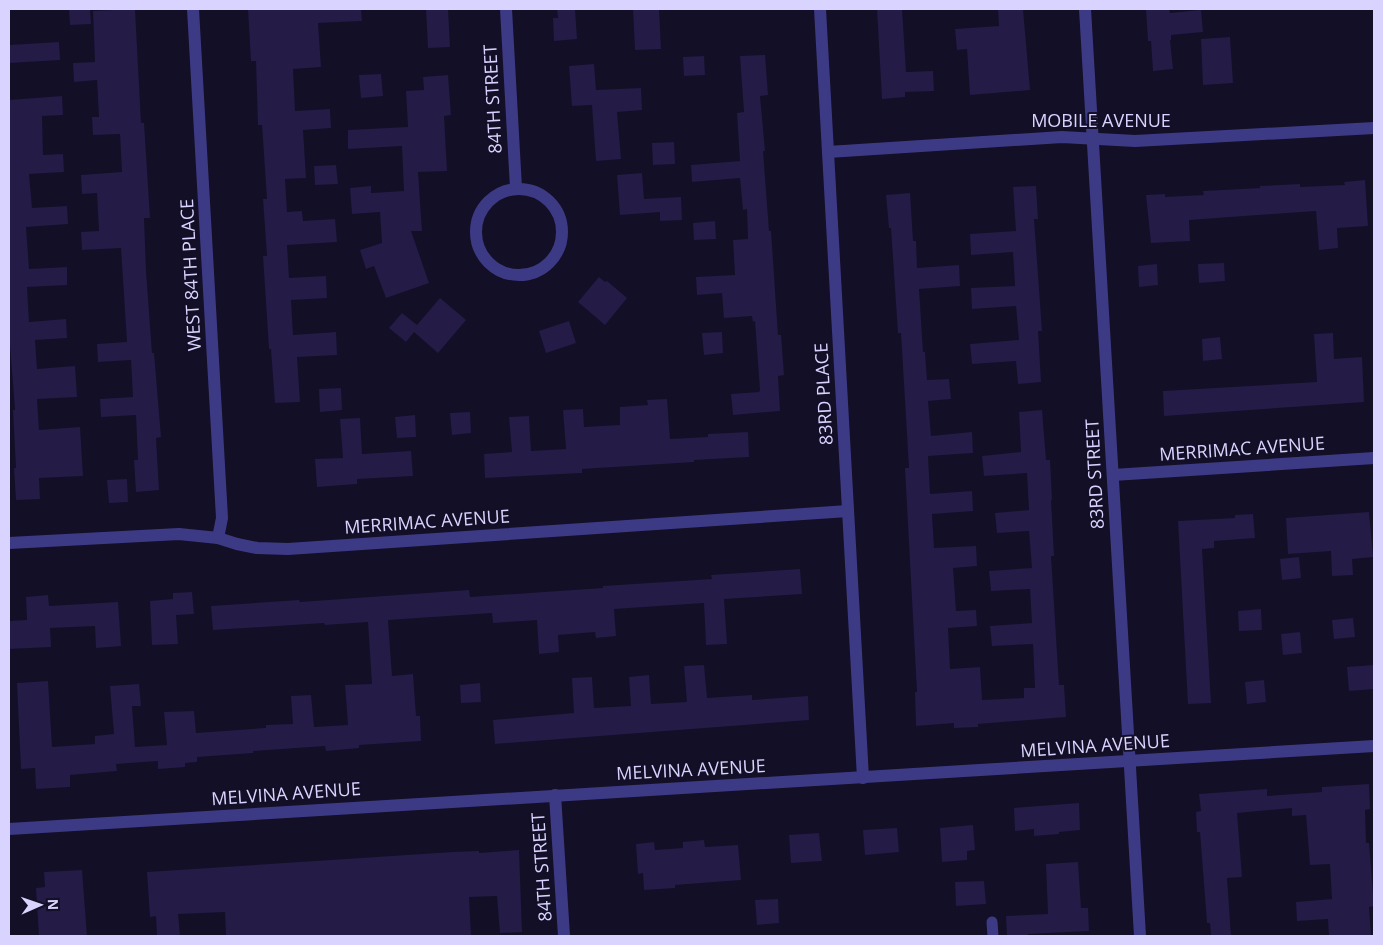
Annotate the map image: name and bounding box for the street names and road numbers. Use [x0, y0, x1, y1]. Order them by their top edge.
street label: 84TH STREET [477, 44, 507, 154]
street label: MOBILE AVENUE [1031, 108, 1171, 132]
street label: WEST 84TH PLACE [174, 198, 206, 352]
street label: 83RD PLACE [808, 342, 838, 446]
street label: 83RD STREET [1079, 418, 1109, 530]
street label: MERRIMAC AVENUE [1158, 430, 1325, 466]
street label: MERRIMAC AVENUE [343, 503, 510, 539]
street label: MELVINA AVENUE [1019, 728, 1170, 762]
street label: MELVINA AVENUE [616, 753, 766, 785]
street label: MELVINA AVENUE [210, 776, 361, 810]
street label: 84TH STREET [525, 812, 557, 922]

